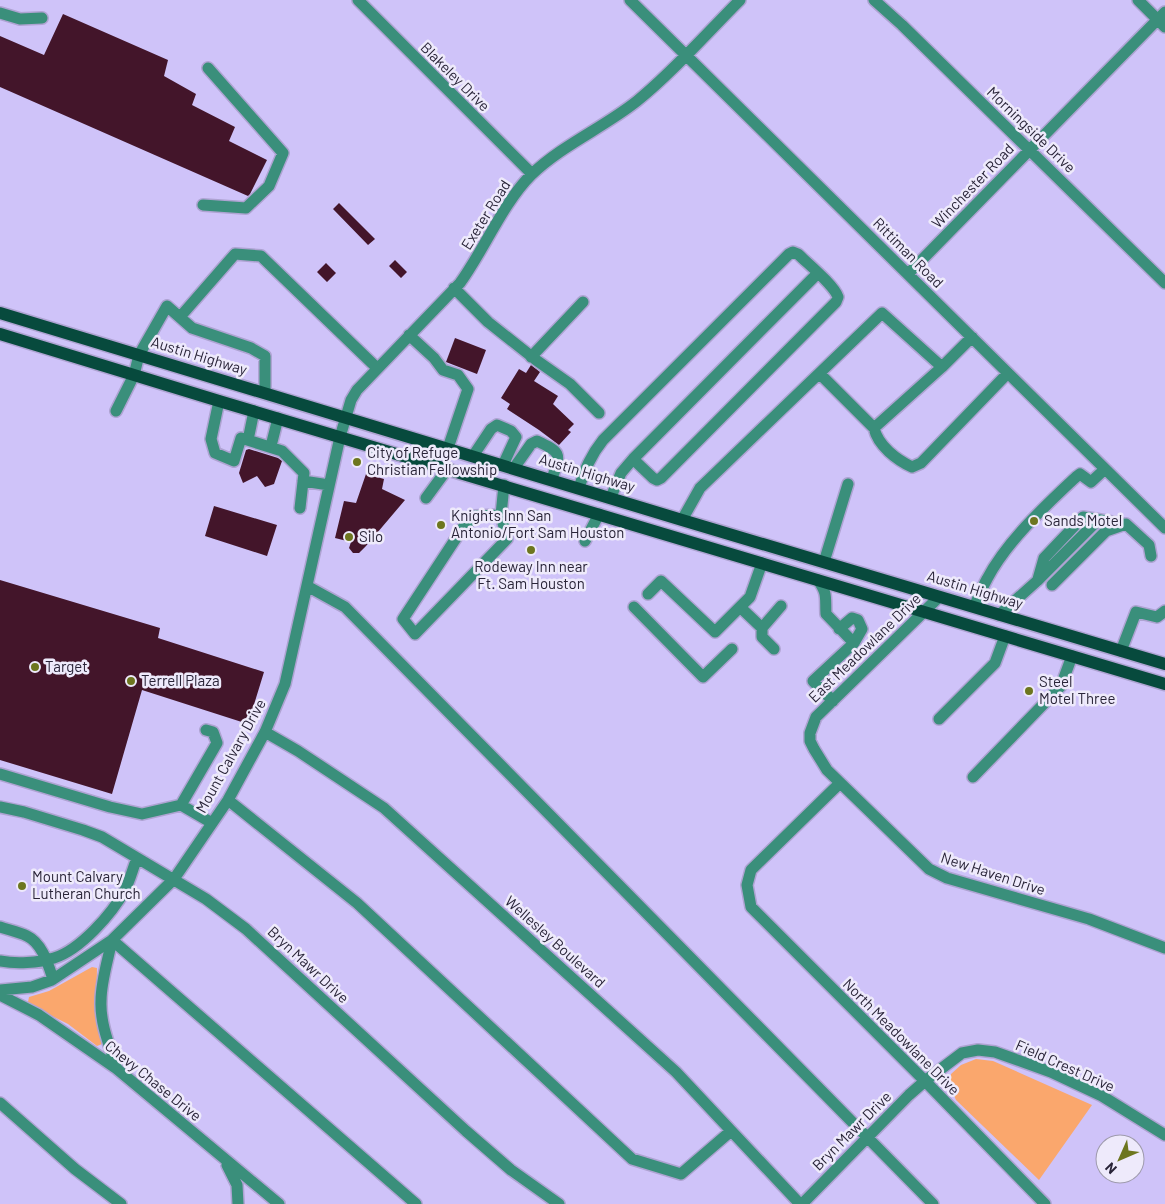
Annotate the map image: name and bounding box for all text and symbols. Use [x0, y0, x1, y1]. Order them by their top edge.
street label: Blakeley Drive [417, 38, 494, 115]
street label: Morningside Drive [984, 83, 1080, 176]
street label: Winchester Road [927, 139, 1017, 231]
street label: Exeter Road [457, 176, 514, 253]
street label: Rittiman Road [870, 213, 948, 291]
street label: Austin Highway [149, 332, 250, 378]
place label: City of Refuge Christian Fellowship [367, 443, 497, 478]
street label: Austin Highway [537, 449, 638, 495]
marker: City of Refuge Christian Fellowship [351, 456, 363, 468]
place label: Knights Inn San Antonio/Fort Sam Houston [451, 506, 624, 541]
place label: Sands Motel [1044, 511, 1122, 529]
marker: Sands Motel [1028, 515, 1040, 527]
marker: Knights Inn San Antonio/Fort Sam Houston [435, 519, 447, 531]
place label: Silo [359, 527, 383, 545]
marker: Silo [343, 531, 355, 543]
marker: Rodeway Inn near Ft. Sam Houston [525, 544, 537, 556]
place label: Rodeway Inn near Ft. Sam Houston [474, 557, 588, 592]
street label: Austin Highway [925, 566, 1026, 612]
street label: East Meadowlane Drive [804, 589, 924, 706]
place label: Target [45, 657, 88, 675]
marker: Target [29, 661, 41, 673]
place label: Terrell Plaza [141, 671, 220, 689]
place label: Steel Motel Three [1039, 672, 1116, 707]
marker: Terrell Plaza [125, 675, 137, 687]
marker: Steel Motel Three [1023, 685, 1035, 697]
street label: Mount Calvary Drive [191, 695, 269, 816]
street label: New Haven Drive [939, 848, 1048, 898]
place label: Mount Calvary Lutheran Church [32, 867, 141, 902]
marker: Mount Calvary Lutheran Church [16, 880, 28, 892]
street label: Wellesley Boulevard [502, 892, 609, 991]
street label: Bryn Mawr Drive [264, 922, 353, 1006]
street label: North Meadowlane Drive [840, 974, 964, 1098]
street label: Field Crest Drive [1013, 1035, 1118, 1095]
street label: Chevy Chase Drive [102, 1036, 205, 1124]
street label: Bryn Mawr Drive [808, 1087, 895, 1174]
north arrow [1095, 1134, 1145, 1184]
text: N [1101, 1159, 1120, 1178]

